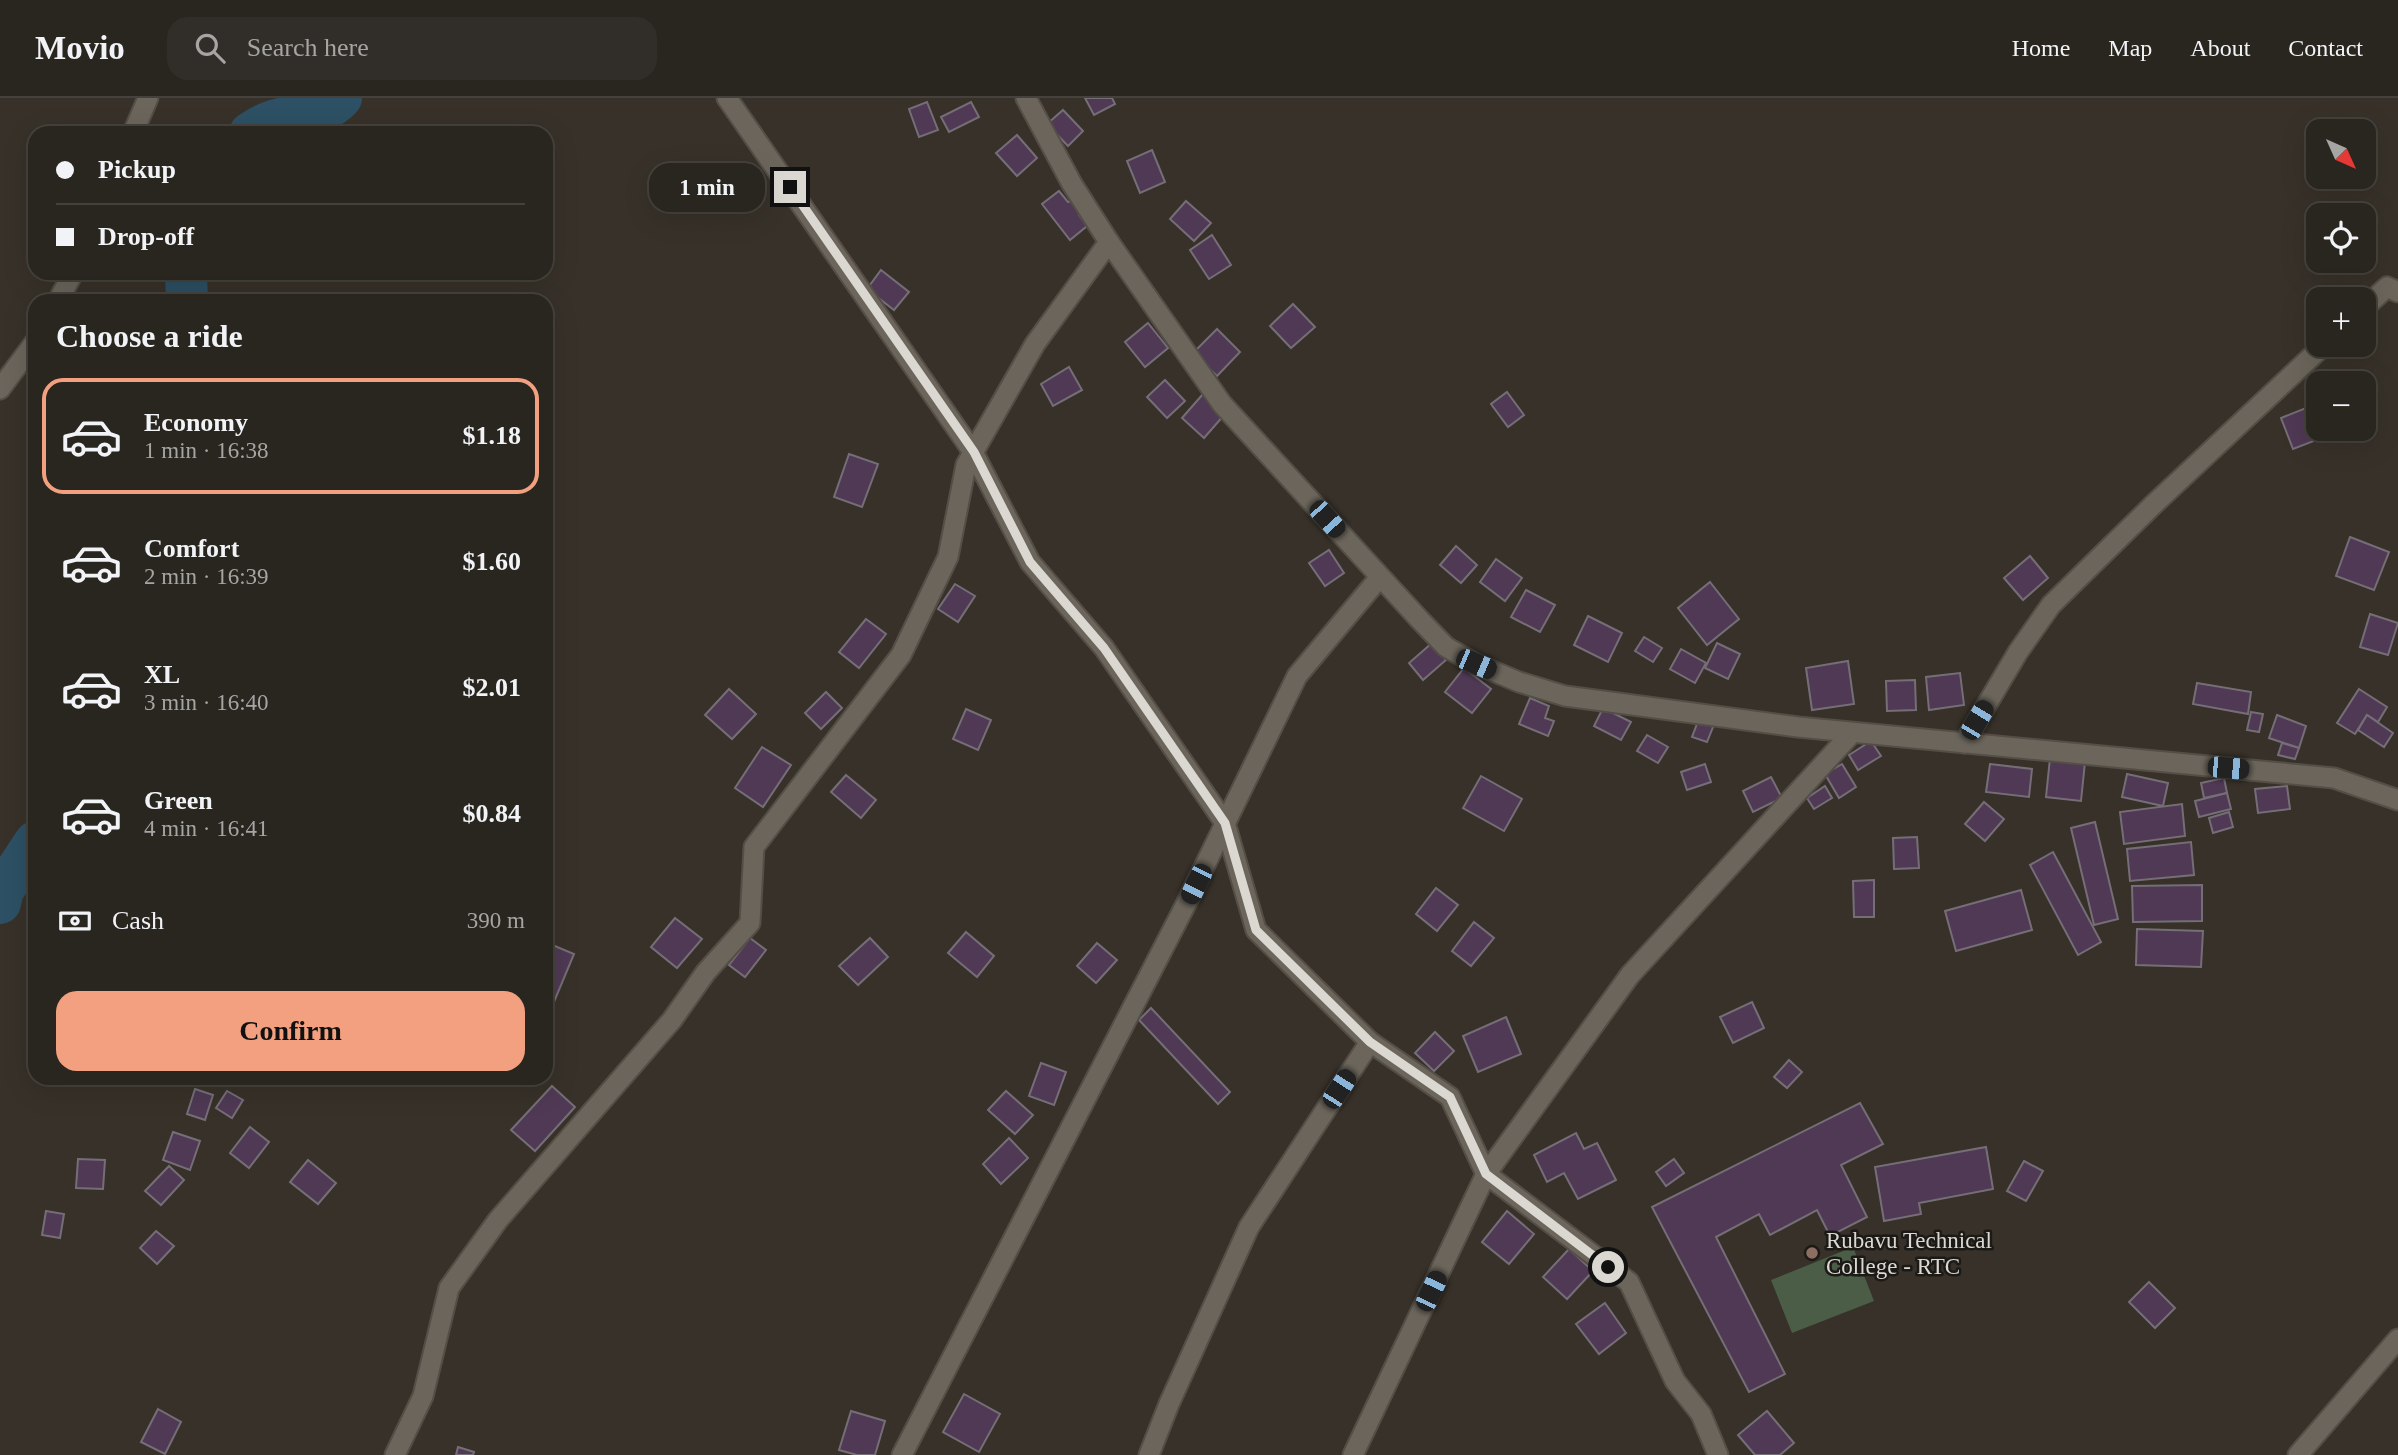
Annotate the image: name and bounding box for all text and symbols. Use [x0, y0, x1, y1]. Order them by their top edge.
search box [167, 17, 657, 80]
icon: search [191, 29, 229, 67]
text: Movio [35, 30, 125, 66]
text: Search here [247, 33, 369, 62]
text: Home [2012, 35, 2070, 61]
text: Map [2108, 35, 2152, 61]
text: About [2190, 35, 2250, 61]
text: Contact [2288, 35, 2363, 61]
north arrow [2306, 119, 2376, 189]
map controls [2306, 119, 2376, 441]
text: Pickup [98, 155, 176, 184]
callout: 1 min [650, 162, 766, 212]
route end [774, 171, 806, 203]
text: 1 min [679, 175, 735, 200]
button: locate [2306, 203, 2376, 273]
text: Drop-off [98, 222, 194, 251]
button: + [2306, 287, 2376, 357]
text: Choose a ride [56, 318, 243, 354]
button: − [2306, 371, 2376, 441]
icon: car [60, 405, 123, 468]
text: Economy [144, 408, 248, 437]
text: $1.18 [463, 421, 521, 450]
text: 1 min · 16:38 [144, 438, 269, 463]
car [1306, 496, 1349, 542]
icon: car [60, 531, 123, 594]
text: Comfort [144, 534, 239, 563]
text: $1.60 [463, 547, 521, 576]
text: 2 min · 16:39 [144, 564, 269, 589]
car [1453, 646, 1500, 682]
icon: car [60, 657, 123, 720]
text: XL [144, 660, 180, 689]
text: $2.01 [463, 673, 521, 702]
text: 3 min · 16:40 [144, 690, 269, 715]
car [1958, 697, 1997, 743]
car [2207, 756, 2250, 780]
icon: car [60, 783, 123, 846]
text: Green [144, 786, 213, 815]
text: $0.84 [463, 799, 521, 828]
text: 4 min · 16:41 [144, 816, 269, 841]
car [1178, 861, 1215, 907]
icon: cash [56, 902, 94, 940]
text: Cash [112, 906, 164, 935]
text: 390 m [467, 908, 525, 933]
button: Confirm [56, 991, 525, 1071]
car [1319, 1066, 1360, 1112]
place label: Rubavu Technical College - RTC [1826, 1228, 1992, 1279]
marker: Rubavu Technical College - RTC [1804, 1245, 1820, 1261]
route start [1592, 1251, 1624, 1283]
car [1413, 1268, 1450, 1314]

